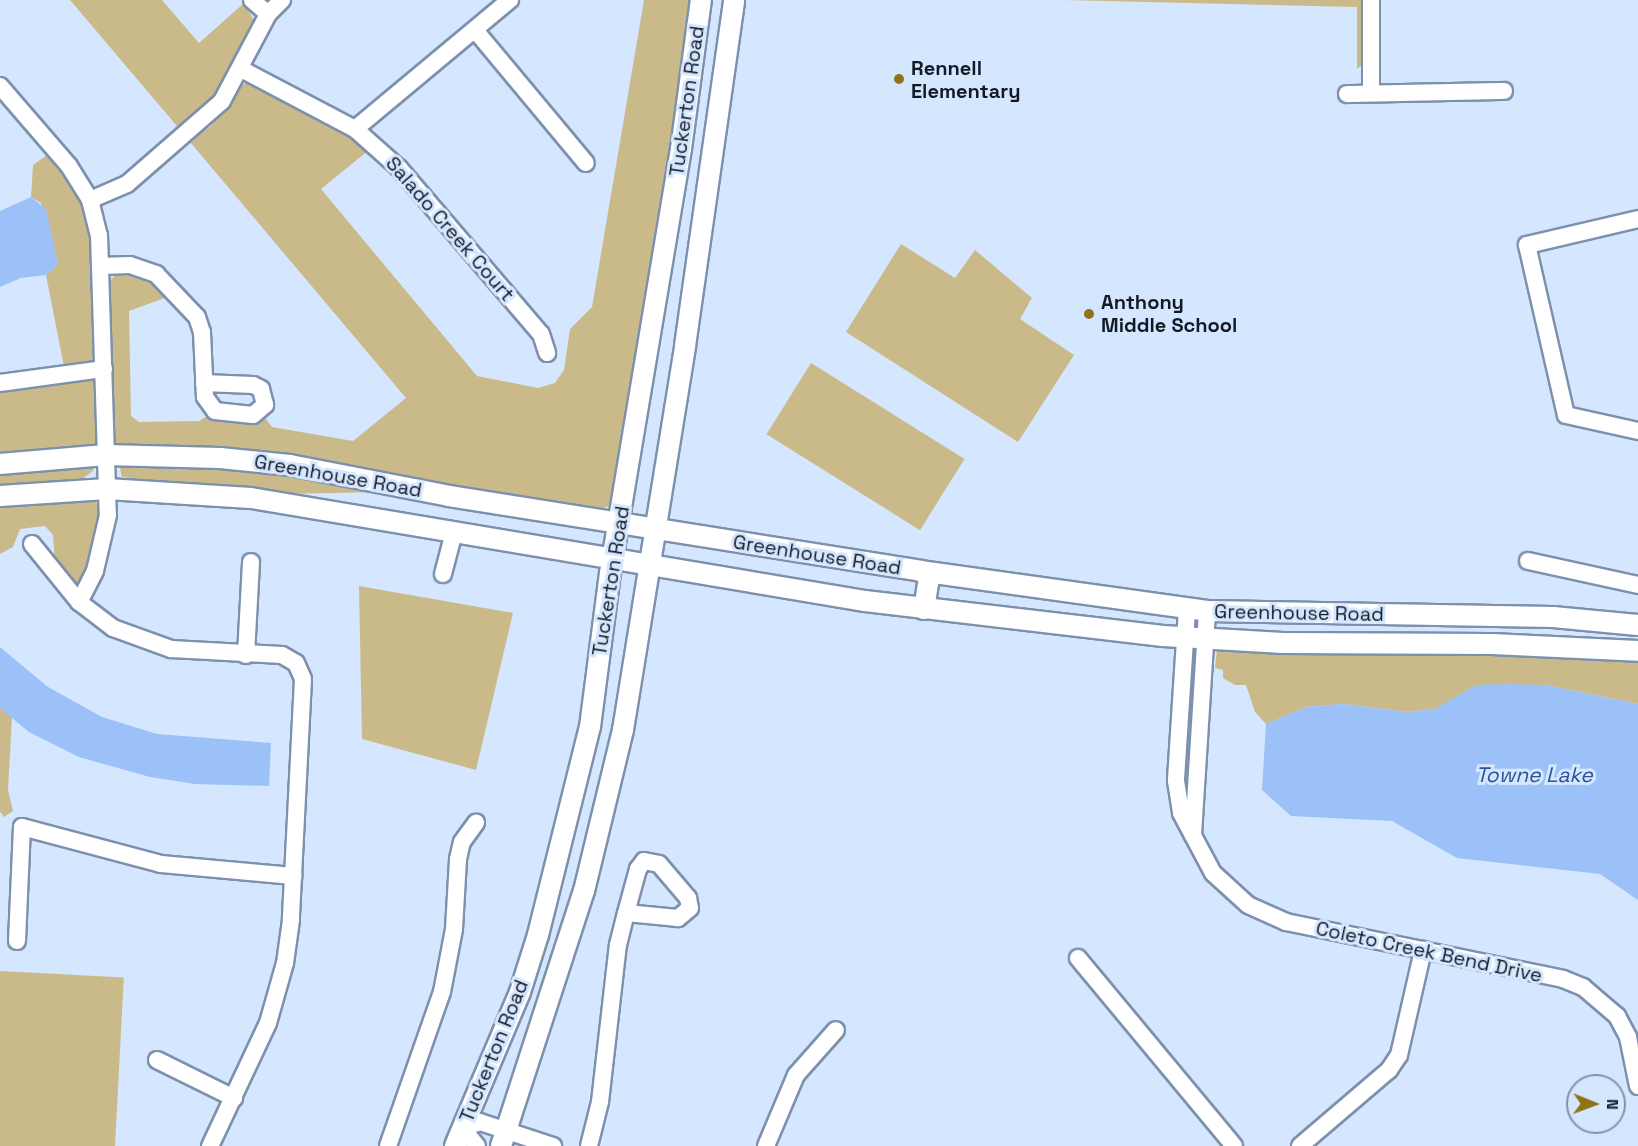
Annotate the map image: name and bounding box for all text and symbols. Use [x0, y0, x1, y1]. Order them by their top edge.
street label: Tuckerton Road [665, 24, 709, 178]
place label: Rennell Elementary [911, 56, 1021, 103]
marker: Rennell Elementary [892, 72, 906, 86]
street label: Salado Creek Court [381, 152, 519, 306]
place label: Anthony Middle School [1101, 290, 1237, 337]
marker: Anthony Middle School [1082, 307, 1096, 321]
street label: Greenhouse Road [252, 449, 424, 503]
street label: Tuckerton Road [587, 504, 635, 658]
street label: Greenhouse Road [731, 530, 903, 580]
street label: Greenhouse Road [1214, 600, 1384, 626]
water label: Towne Lake [1475, 762, 1593, 788]
street label: Coleto Creek Bend Drive [1314, 916, 1544, 988]
street label: Tuckerton Road [454, 976, 534, 1126]
north arrow [1566, 1074, 1626, 1134]
text: N [1602, 1099, 1623, 1110]

